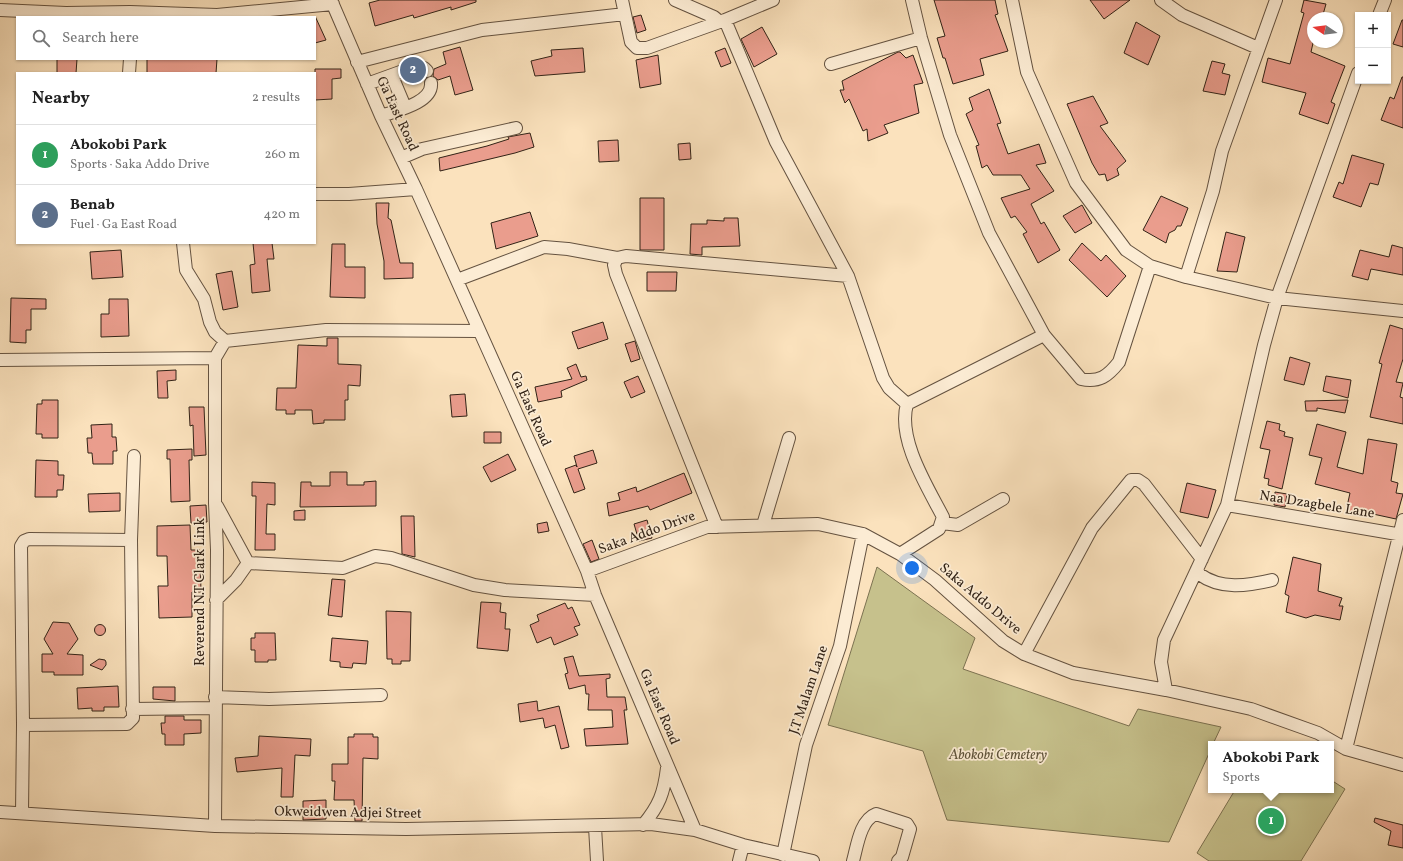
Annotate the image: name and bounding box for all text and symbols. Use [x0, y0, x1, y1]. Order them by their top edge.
north arrow [1307, 12, 1343, 48]
map controls [1355, 12, 1391, 84]
button: + [1355, 12, 1391, 48]
search box [16, 16, 316, 60]
icon: search [30, 27, 52, 49]
text: Search here [62, 28, 139, 49]
button: − [1355, 48, 1391, 84]
pin: 2 [400, 55, 426, 85]
street label: Ga East Road [371, 73, 423, 155]
text: Nearby [32, 87, 90, 110]
text: 2 results [252, 89, 300, 107]
text: Abokobi Park [70, 135, 167, 156]
text: 1 [42, 146, 48, 164]
text: 260 m [265, 146, 300, 164]
text: Sports · Saka Addo Drive [70, 156, 210, 174]
text: Benab [70, 195, 115, 216]
text: 2 [42, 206, 48, 224]
text: 420 m [263, 206, 300, 224]
text: Fuel · Ga East Road [70, 216, 177, 234]
street label: Ga East Road [505, 368, 555, 450]
street label: Naa Dzagbele Lane [1258, 487, 1376, 524]
street label: Saka Addo Drive [596, 507, 698, 559]
street label: Reverend N.T Clark Link [191, 518, 210, 666]
your location [902, 558, 922, 578]
street label: Saka Addo Drive [935, 559, 1025, 639]
street label: J.T Malam Lane [785, 643, 833, 737]
street label: Ga East Road [634, 666, 684, 748]
popup [1208, 741, 1334, 793]
park label: Abokobi Cemetery [948, 746, 1048, 765]
text: Abokobi Park [1223, 748, 1319, 769]
text: Sports [1223, 769, 1260, 787]
street label: Okweidwen Adjei Street [274, 802, 422, 824]
pin: 1 [1258, 806, 1284, 836]

